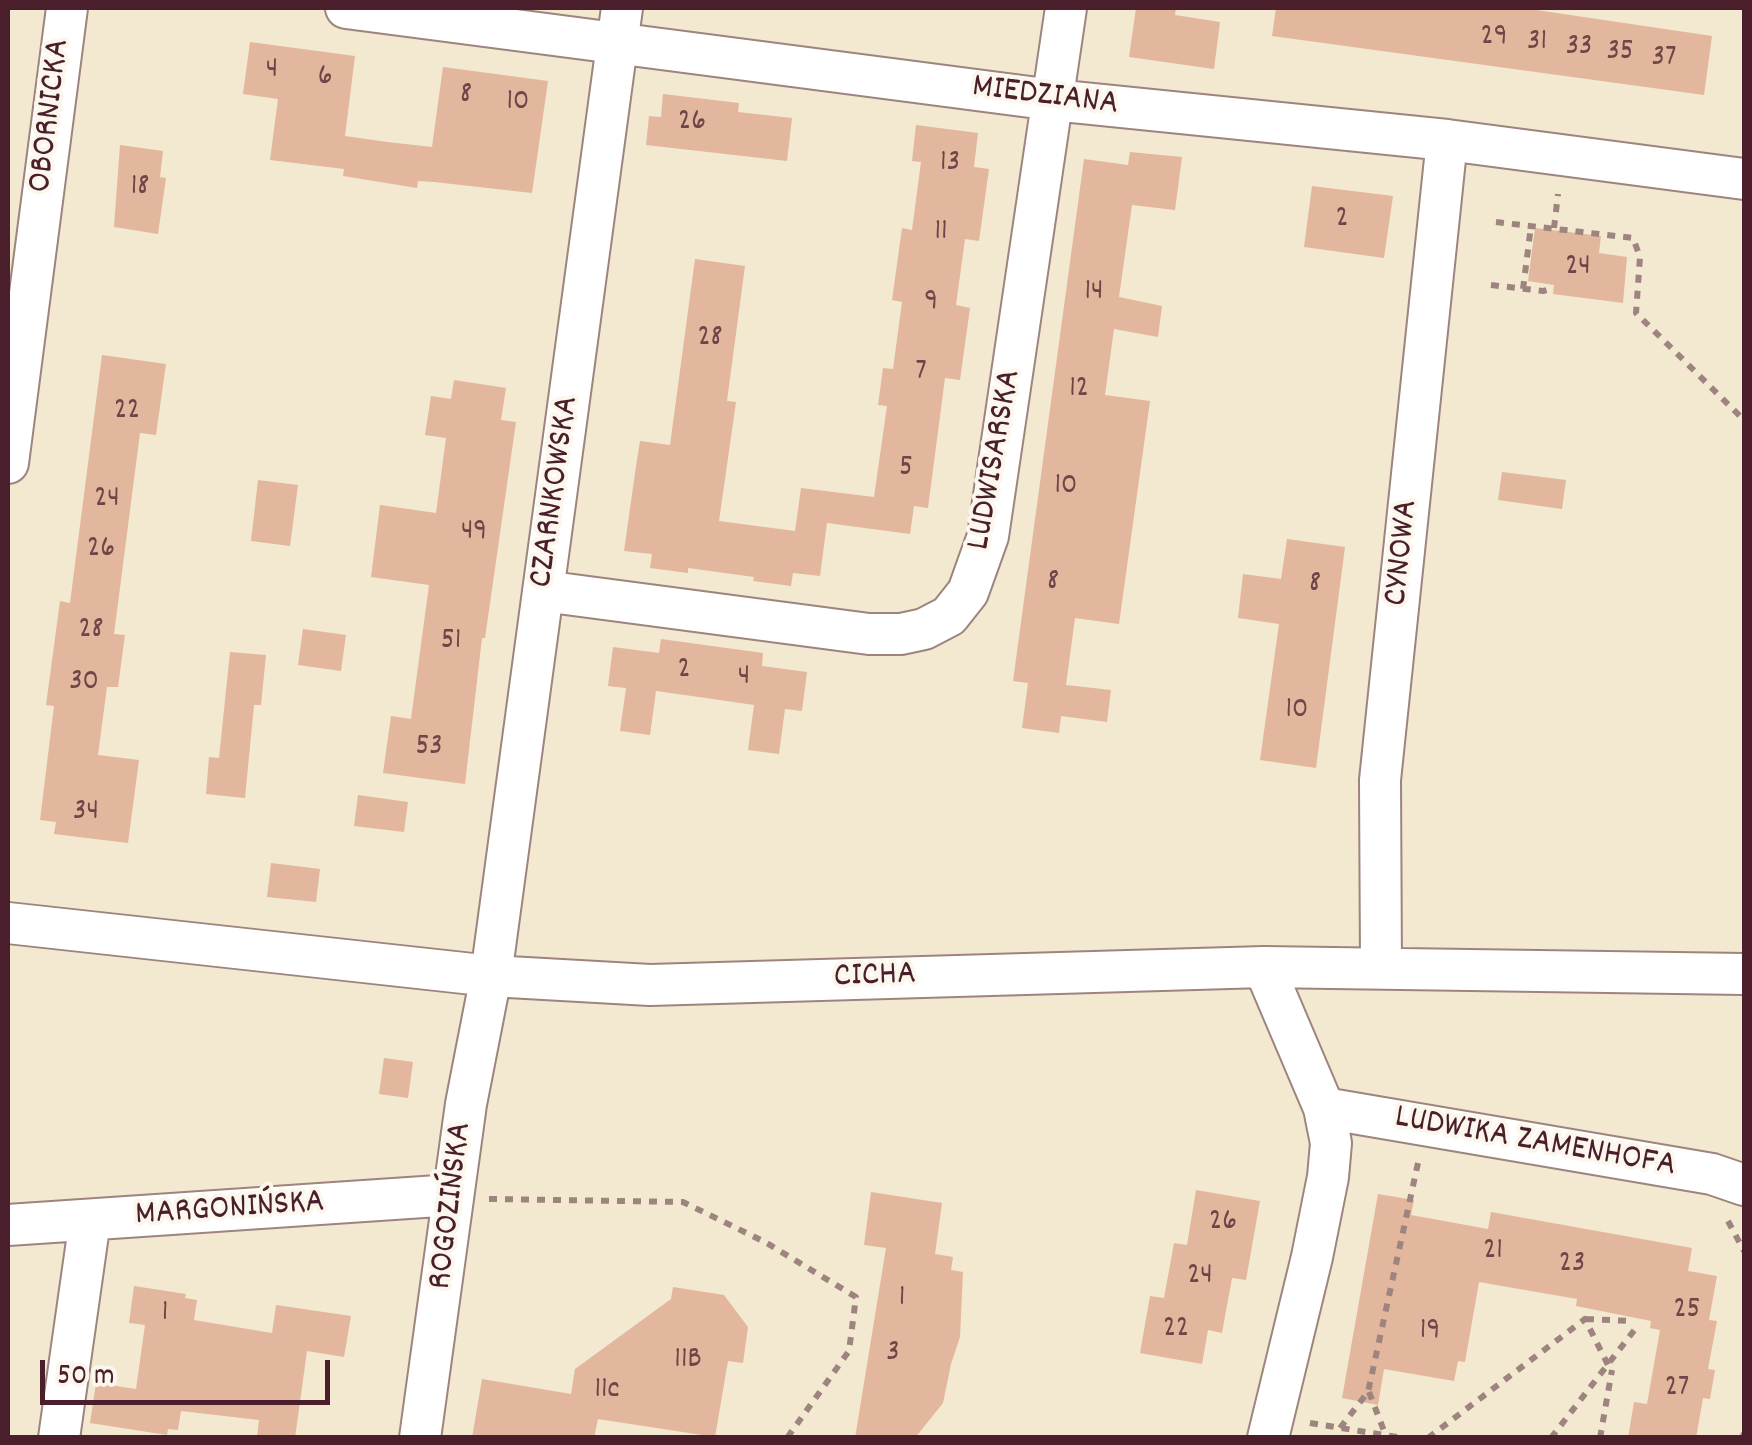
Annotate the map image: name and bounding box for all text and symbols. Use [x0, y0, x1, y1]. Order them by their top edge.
house number: 29 [1481, 21, 1507, 57]
house number: 31 [1527, 26, 1547, 62]
house number: 33 [1566, 31, 1592, 67]
house number: 35 [1606, 36, 1634, 72]
street label: OBORNICKA [22, 37, 82, 195]
house number: 37 [1652, 42, 1676, 78]
house number: 4 [266, 54, 278, 90]
house number: 6 [318, 61, 332, 97]
street label: MIEDZIANA [969, 68, 1121, 128]
house number: 8 [460, 79, 472, 115]
house number: 10 [507, 86, 529, 122]
house number: 26 [678, 106, 706, 142]
house number: 13 [940, 147, 960, 183]
house number: 18 [131, 171, 149, 207]
house number: 2 [1335, 203, 1349, 239]
house number: 11 [934, 216, 948, 252]
house number: 24 [1565, 251, 1591, 287]
house number: 14 [1084, 276, 1104, 312]
house number: 9 [924, 286, 938, 322]
house number: 28 [697, 322, 723, 358]
house number: 7 [915, 356, 927, 392]
street label: LUDWISARSKA [960, 366, 1034, 554]
house number: 12 [1069, 373, 1089, 409]
street label: CZARNKOWSKA [523, 393, 591, 591]
house number: 22 [114, 395, 140, 431]
house number: 5 [899, 452, 913, 488]
house number: 10 [1055, 470, 1077, 506]
house number: 24 [94, 483, 120, 519]
street label: CYNOWA [1378, 498, 1430, 608]
house number: 49 [461, 516, 487, 552]
house number: 26 [87, 533, 115, 569]
house number: 8 [1047, 566, 1059, 602]
house number: 8 [1309, 568, 1321, 604]
house number: 28 [78, 614, 104, 650]
house number: 51 [441, 625, 461, 661]
house number: 2 [677, 654, 691, 690]
house number: 4 [738, 661, 750, 697]
house number: 30 [69, 666, 99, 702]
house number: 10 [1286, 694, 1308, 730]
house number: 53 [415, 731, 443, 767]
house number: 34 [73, 796, 99, 832]
street label: CICHA [833, 956, 917, 1000]
street label: LUDWIKA ZAMENHOFA [1391, 1099, 1679, 1189]
street label: ROGOZIŃSKA [422, 1120, 484, 1292]
street label: MARGONIŃSKA [134, 1183, 326, 1239]
house number: 26 [1209, 1206, 1237, 1242]
house number: 21 [1483, 1235, 1503, 1271]
house number: 23 [1559, 1248, 1585, 1284]
house number: 24 [1187, 1260, 1213, 1296]
house number: 1 [899, 1282, 905, 1318]
house number: 25 [1674, 1294, 1700, 1330]
house number: 1 [162, 1297, 168, 1333]
house number: 22 [1163, 1313, 1189, 1349]
house number: 19 [1420, 1315, 1440, 1351]
house number: 3 [886, 1337, 900, 1373]
scale bar [45, 1340, 335, 1402]
house number: 11B [674, 1344, 702, 1380]
text: 50 m [57, 1356, 115, 1399]
house number: 27 [1665, 1372, 1689, 1408]
house number: 11c [594, 1374, 620, 1410]

